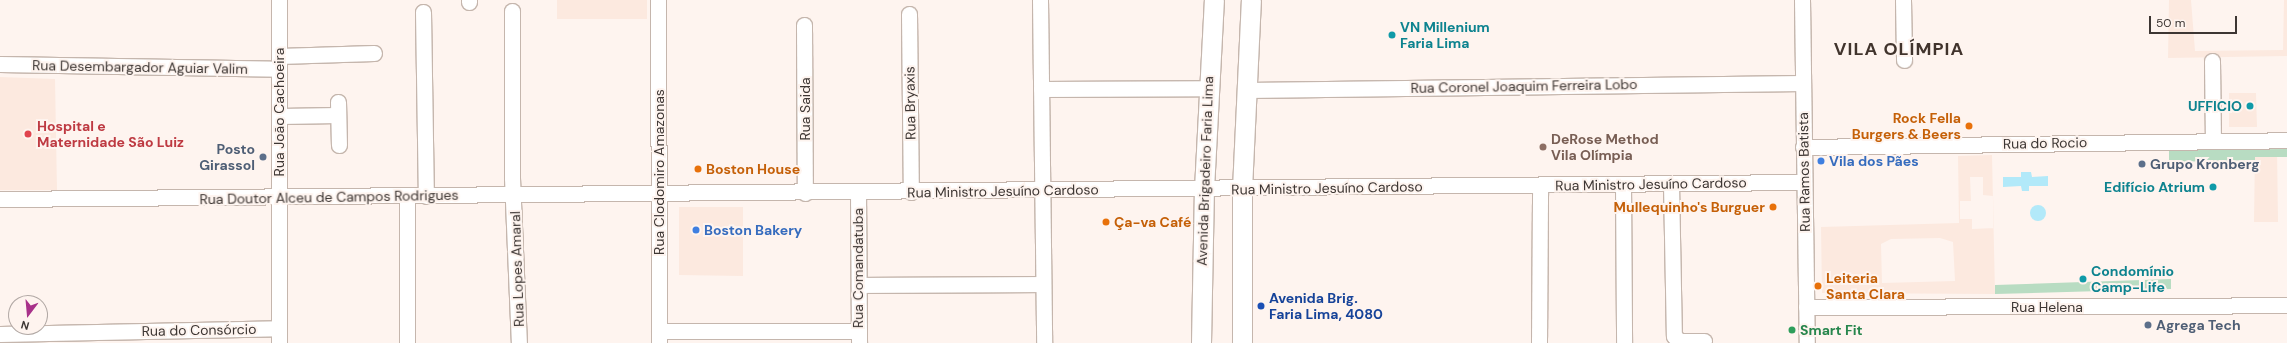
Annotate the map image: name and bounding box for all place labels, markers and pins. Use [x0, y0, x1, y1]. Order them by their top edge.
place label: VN Millenium Faria Lima [1400, 19, 1490, 52]
marker: VN Millenium Faria Lima [1387, 30, 1397, 40]
place label: UFFICIO [2188, 98, 2242, 114]
marker: UFFICIO [2245, 101, 2255, 111]
place label: Rock Fella Burgers & Beers [1852, 110, 1961, 142]
place label: Hospital e Maternidade São Luiz [37, 118, 184, 150]
marker: Rock Fella Burgers & Beers [1964, 121, 1974, 131]
marker: Hospital e Maternidade São Luiz [22, 128, 34, 140]
place label: DeRose Method Vila Olímpia [1551, 131, 1659, 164]
place label: Posto Girassol [199, 141, 255, 174]
marker: DeRose Method Vila Olímpia [1538, 142, 1548, 152]
marker: Posto Girassol [258, 152, 268, 162]
place label: Vila dos Pães [1829, 153, 1919, 169]
marker: Vila dos Pães [1816, 156, 1826, 166]
place label: Grupo Kronberg [2150, 156, 2260, 172]
marker: Grupo Kronberg [2137, 159, 2147, 169]
place label: Boston House [706, 161, 800, 177]
marker: Boston House [693, 164, 703, 174]
place label: Edifício Atrium [2104, 179, 2205, 195]
marker: Edifício Atrium [2208, 182, 2218, 192]
place label: Mullequinho's Burguer [1614, 199, 1765, 215]
marker: Mullequinho's Burguer [1768, 202, 1778, 212]
place label: Ça-va Café [1114, 214, 1191, 230]
marker: Ça-va Café [1101, 217, 1111, 227]
place label: Boston Bakery [704, 222, 802, 238]
marker: Boston Bakery [691, 225, 701, 235]
place label: Condomínio Camp-Life [2091, 263, 2174, 296]
place label: Leiteria Santa Clara [1826, 270, 1905, 302]
marker: Condomínio Camp-Life [2078, 274, 2088, 284]
marker: Leiteria Santa Clara [1813, 281, 1823, 291]
place label: Avenida Brig. Faria Lima, 4080 [1269, 290, 1383, 322]
marker: Avenida Brig. Faria Lima, 4080 [1256, 301, 1266, 311]
place label: Agrega Tech [2156, 317, 2241, 333]
marker: Agrega Tech [2143, 320, 2153, 330]
place label: Smart Fit [1800, 322, 1863, 338]
marker: Smart Fit [1787, 325, 1797, 335]

